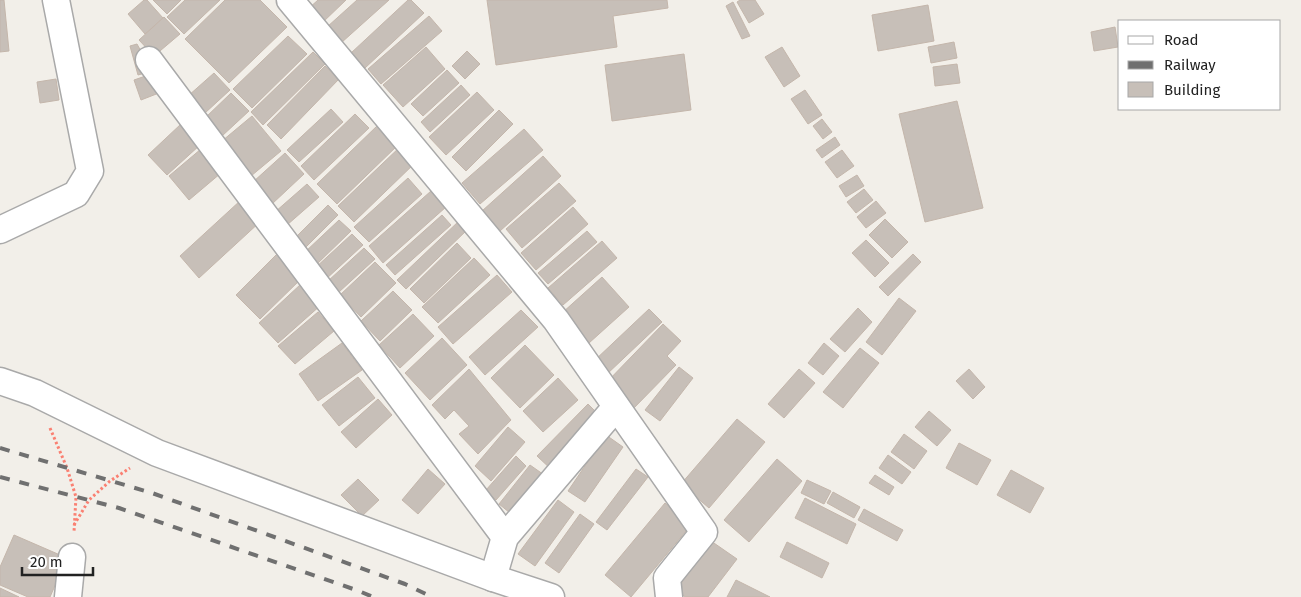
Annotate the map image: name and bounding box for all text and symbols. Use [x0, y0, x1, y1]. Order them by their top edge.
legend [1118, 20, 1281, 110]
text: Road [1164, 31, 1199, 49]
text: Railway [1164, 56, 1216, 74]
text: Building [1164, 81, 1220, 99]
scale bar [22, 544, 94, 576]
text: 20 m [30, 553, 63, 571]

